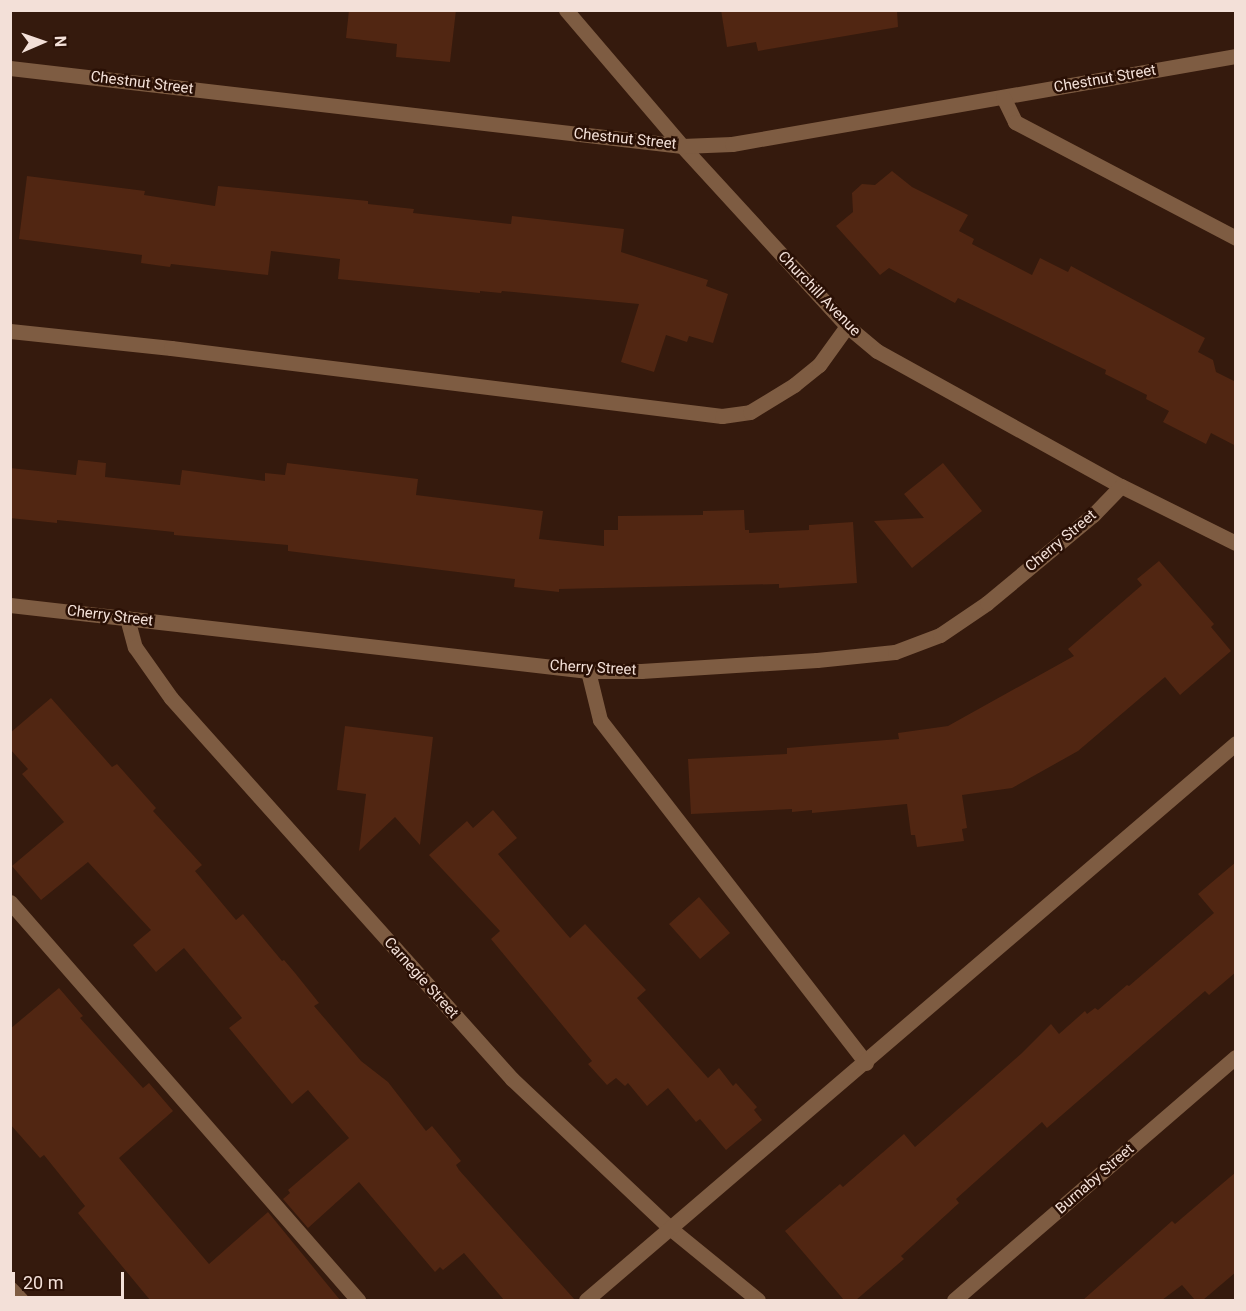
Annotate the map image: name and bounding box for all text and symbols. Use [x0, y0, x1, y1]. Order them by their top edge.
north arrow [12, 12, 72, 72]
text: N [51, 35, 70, 47]
street label: Chestnut Street [1053, 61, 1157, 97]
street label: Chestnut Street [90, 68, 194, 98]
street label: Chestnut Street [573, 125, 677, 153]
street label: Churchill Avenue [774, 248, 864, 340]
street label: Cherry Street [1022, 506, 1100, 576]
street label: Cherry Street [66, 602, 154, 630]
street label: Cherry Street [549, 657, 637, 679]
street label: Carnegie Street [380, 934, 462, 1022]
street label: Burnaby Street [1052, 1140, 1138, 1218]
scale bar [15, 1260, 128, 1298]
text: 20 m [23, 1272, 63, 1293]

